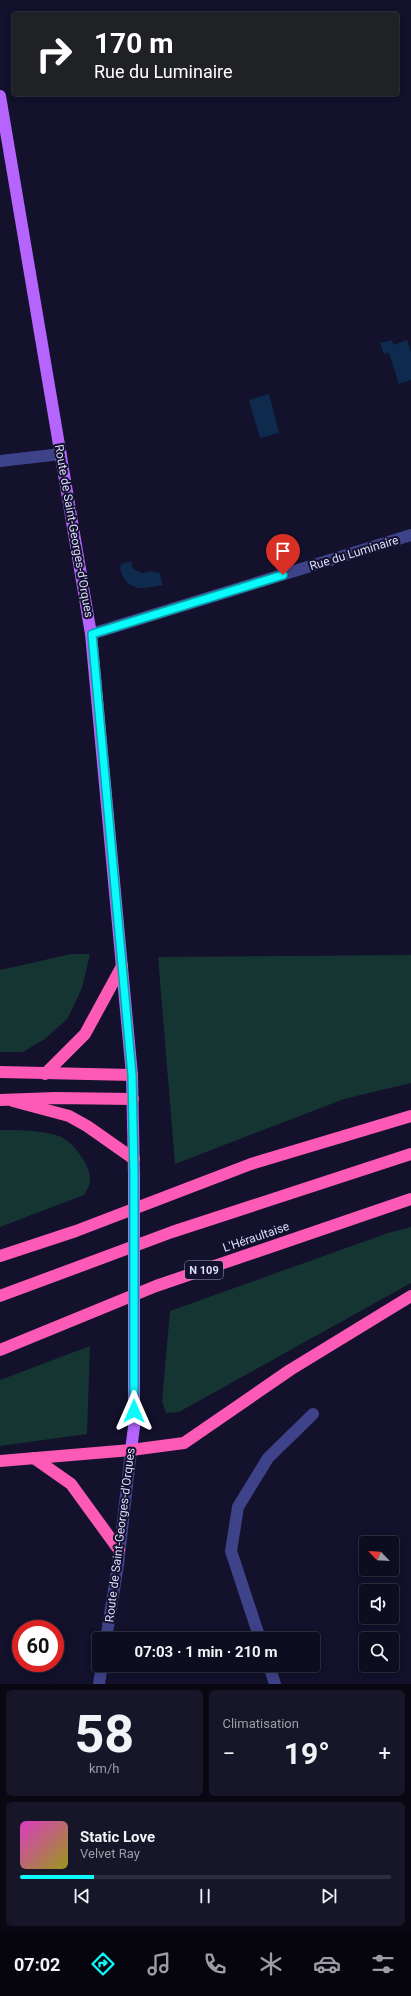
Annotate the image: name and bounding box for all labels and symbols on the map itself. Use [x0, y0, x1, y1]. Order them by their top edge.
street label: Route de Saint-Georges-d'Orques [52, 443, 96, 619]
street label: Rue du Luminaire [308, 533, 400, 573]
pin [266, 534, 300, 575]
street label: L'Héraultaise [221, 1219, 291, 1255]
road number: N 109 [185, 1261, 223, 1279]
position arrow [113, 1390, 155, 1432]
street label: Route de Saint-Georges-d'Orques [102, 1447, 138, 1623]
north arrow [359, 1536, 399, 1576]
speed limit sign: 60 [12, 1620, 64, 1672]

